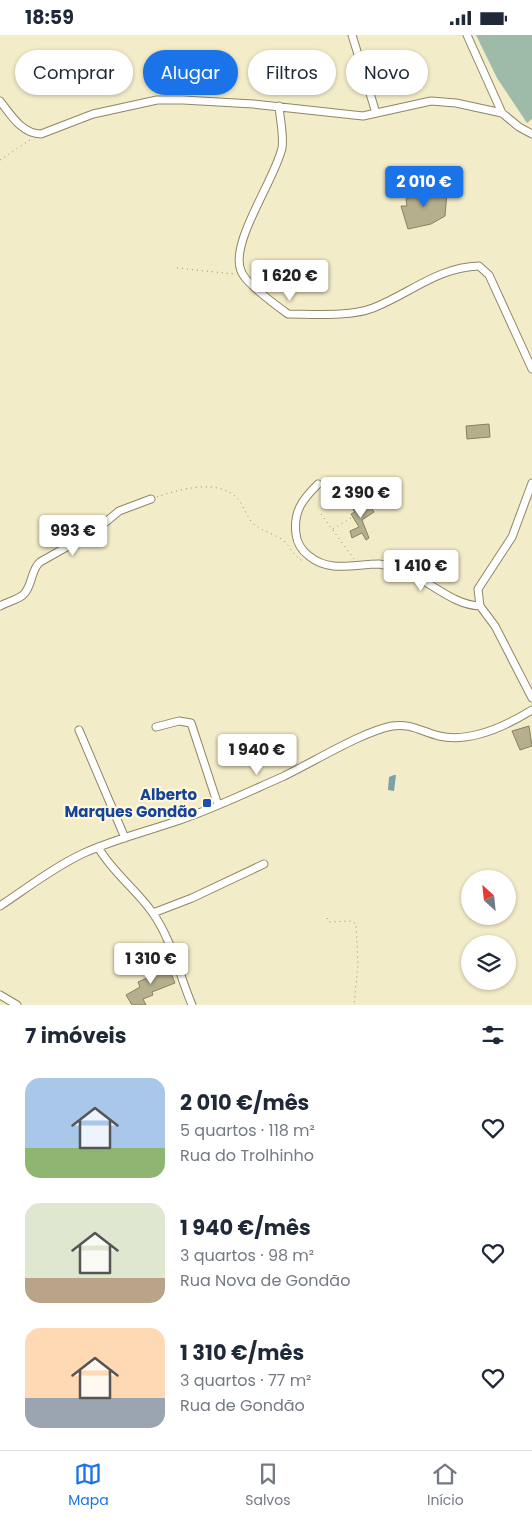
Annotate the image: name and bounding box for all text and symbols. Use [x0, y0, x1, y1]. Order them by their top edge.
text: 18:59 [25, 4, 74, 31]
chip: Comprar [15, 50, 133, 95]
chip: Alugar [143, 50, 238, 95]
chip: Filtros [248, 50, 336, 95]
chip: Novo [346, 50, 428, 95]
pin: 2 010 € [378, 165, 470, 208]
text: 2 010 € [396, 170, 452, 193]
pin: 1 620 € [244, 259, 336, 302]
text: 1 620 € [262, 264, 318, 287]
pin: 2 390 € [315, 477, 407, 519]
text: 2 390 € [332, 481, 390, 504]
pin: 993 € [38, 515, 108, 557]
text: 993 € [50, 519, 96, 542]
pin: 1 410 € [375, 549, 467, 592]
text: 1 410 € [395, 554, 447, 577]
pin: 1 940 € [211, 733, 303, 776]
text: 1 940 € [229, 738, 285, 761]
place label: Alberto Marques Gondão [65, 784, 197, 822]
marker: Alberto Marques Gondão [201, 797, 213, 809]
north arrow [461, 870, 516, 925]
map controls [461, 870, 516, 990]
button: layers [461, 935, 516, 990]
pin: 1 310 € [105, 943, 197, 985]
text: 1 310 € [125, 947, 177, 970]
text: 7 imóveis [25, 1021, 127, 1050]
icon: filters [479, 1021, 507, 1049]
text: 2 010 €/mês [180, 1088, 309, 1117]
icon: home [65, 1098, 125, 1158]
icon: heart [479, 1114, 507, 1142]
text: 5 quartos · 118 m² [180, 1119, 315, 1142]
text: Rua do Trolhinho [180, 1144, 314, 1167]
text: 1 940 €/mês [180, 1213, 311, 1242]
icon: home [65, 1223, 125, 1283]
icon: heart [479, 1239, 507, 1267]
text: 3 quartos · 98 m² [180, 1244, 314, 1267]
text: Rua Nova de Gondão [180, 1269, 350, 1292]
text: 1 310 €/mês [180, 1338, 304, 1367]
icon: home [65, 1348, 125, 1408]
icon: heart [479, 1364, 507, 1392]
text: 3 quartos · 77 m² [180, 1369, 311, 1392]
text: Rua de Gondão [180, 1394, 305, 1417]
tab: Mapa [68, 1460, 109, 1511]
tab: Salvos [245, 1460, 290, 1511]
tab: Início [427, 1460, 464, 1511]

